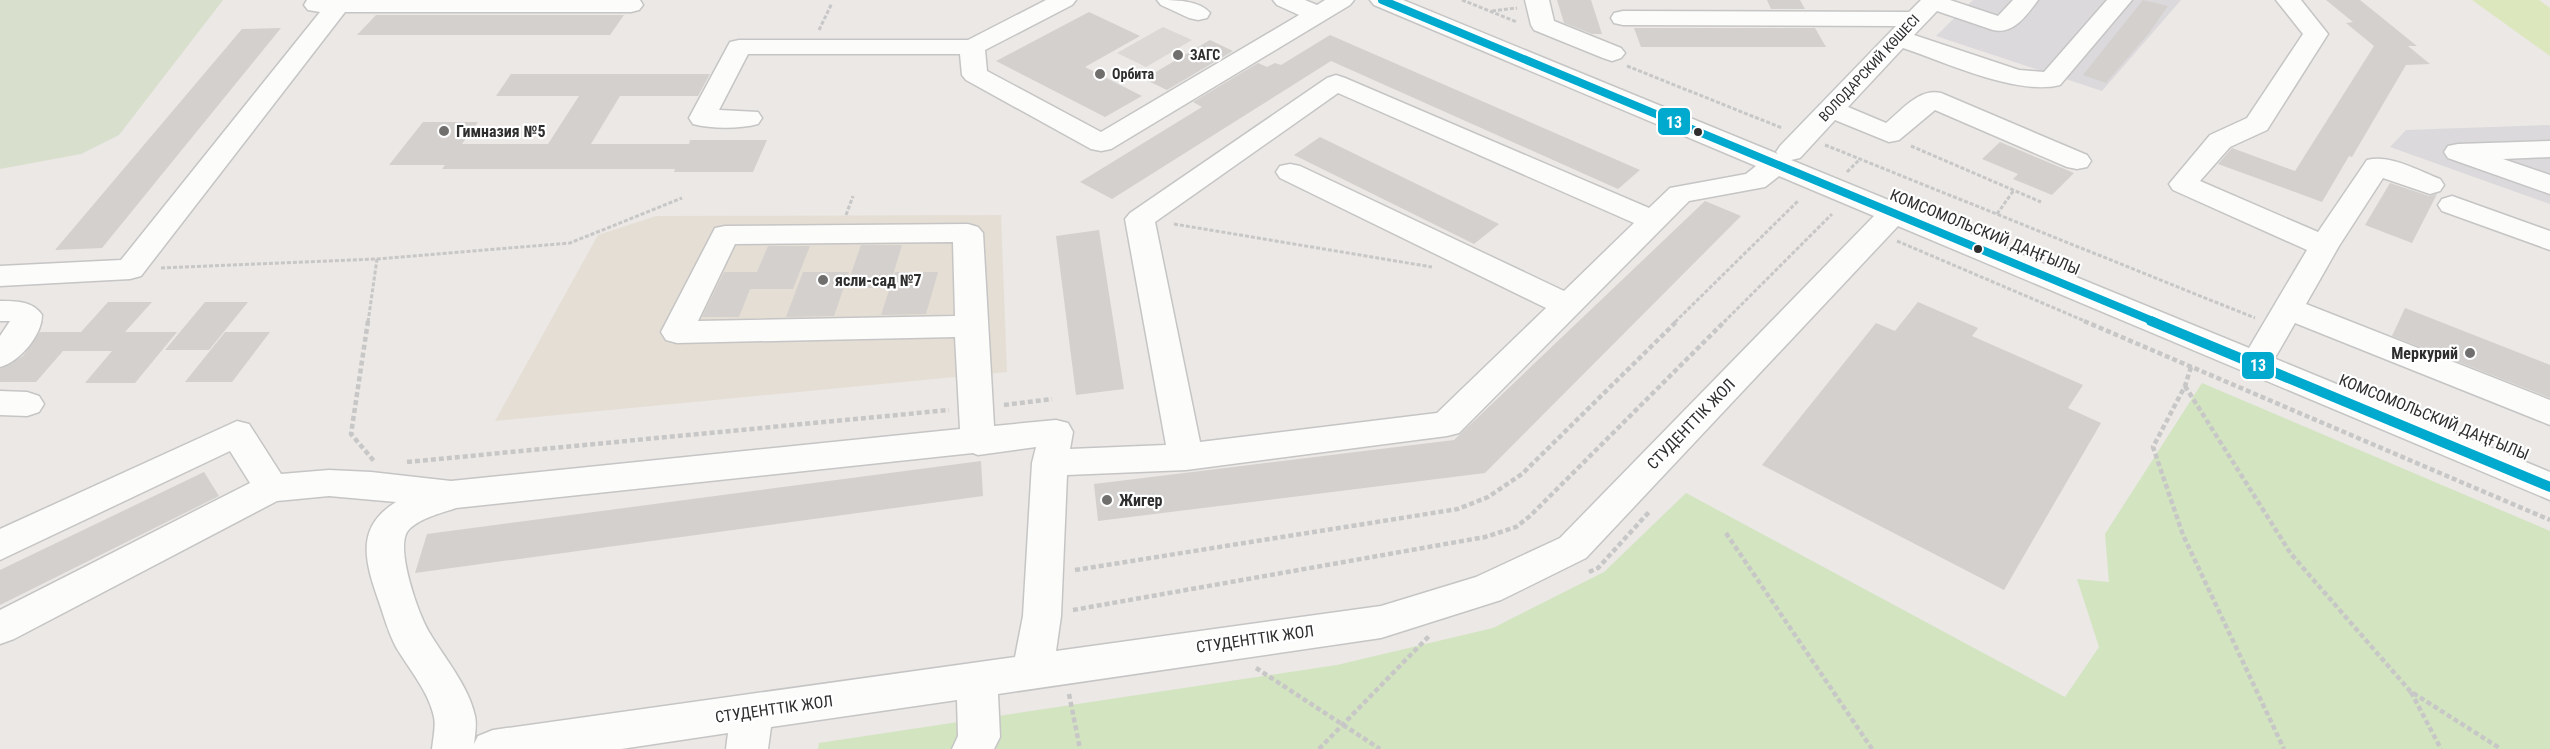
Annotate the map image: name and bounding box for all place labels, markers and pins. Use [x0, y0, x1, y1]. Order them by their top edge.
place label: ЗАГС [1190, 47, 1220, 63]
marker: ЗАГС [1171, 48, 1185, 62]
place label: Орбита [1112, 66, 1155, 82]
marker: Орбита [1093, 67, 1107, 81]
place label: Гимназия №5 [456, 122, 545, 141]
marker: Гимназия №5 [437, 124, 451, 138]
unlabelled marker [1692, 126, 1704, 138]
unlabelled marker [1972, 243, 1984, 255]
place label: ясли-сад №7 [835, 271, 922, 290]
marker: ясли-сад №7 [816, 273, 830, 287]
place label: Меркурий [2391, 344, 2458, 363]
marker: Меркурий [2463, 346, 2477, 360]
place label: Жигер [1119, 491, 1163, 510]
marker: Жигер [1100, 493, 1114, 507]

